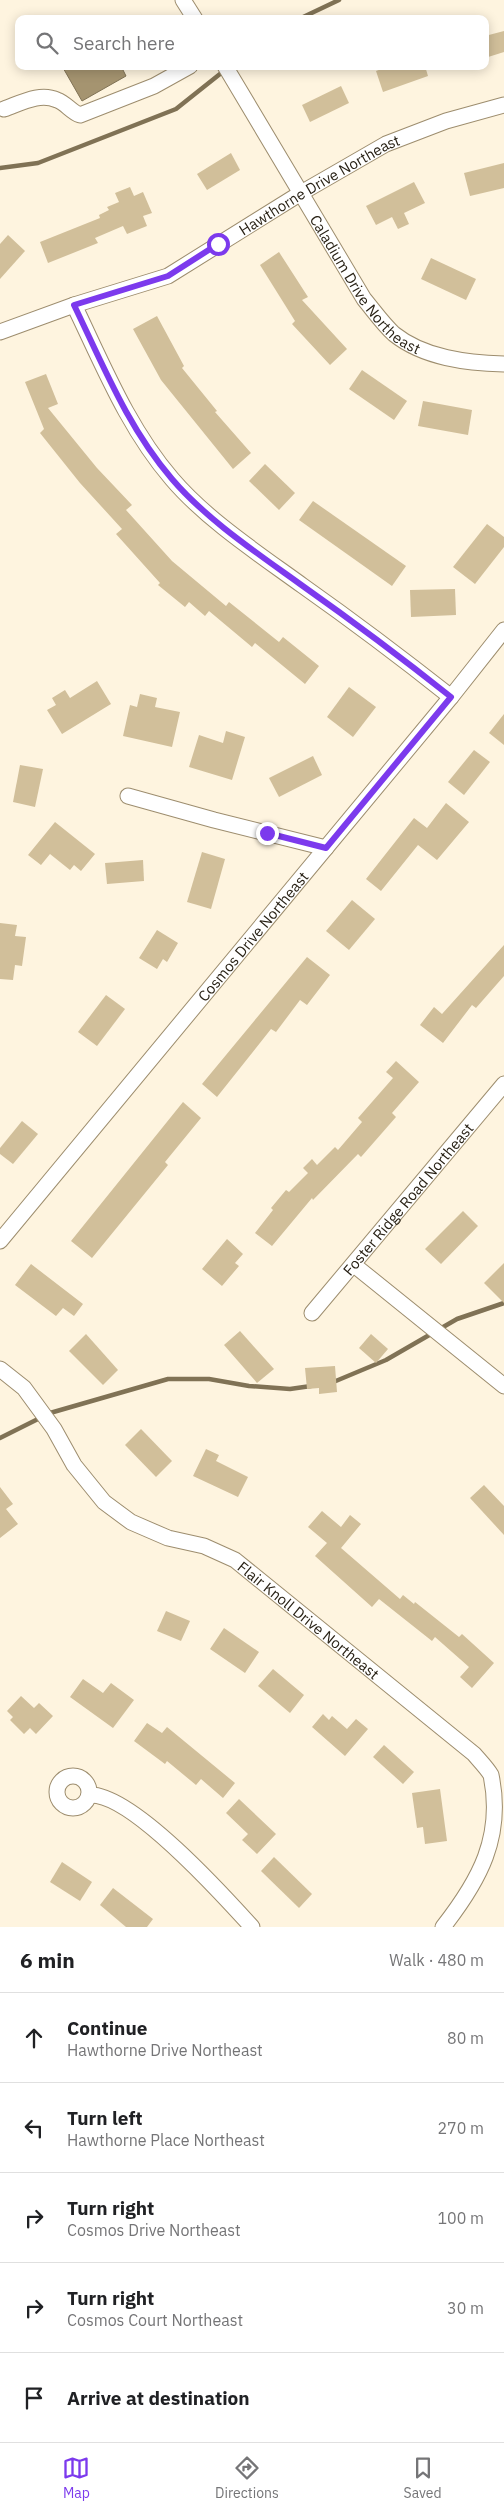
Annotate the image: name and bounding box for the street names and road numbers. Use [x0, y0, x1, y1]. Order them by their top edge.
street label: Hawthorne Drive Northeast [235, 130, 402, 239]
street label: Caladium Drive Northeast [306, 211, 424, 358]
street label: Cosmos Drive Northeast [193, 867, 312, 1005]
street label: Foster Ridge Road Northeast [338, 1119, 477, 1279]
street label: Flair Knoll Drive Northeast [234, 1557, 383, 1683]

